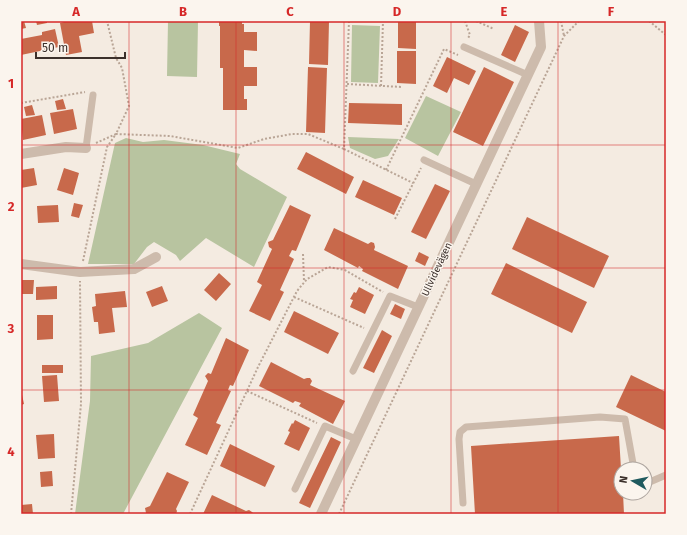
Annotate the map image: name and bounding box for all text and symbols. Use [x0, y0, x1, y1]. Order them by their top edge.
text: A [71, 4, 80, 19]
text: B [179, 4, 187, 19]
text: C [286, 4, 294, 19]
text: D [393, 4, 402, 19]
text: E [501, 4, 508, 19]
text: F [608, 4, 615, 19]
scale bar [36, 34, 125, 60]
text: 50 m [42, 41, 68, 55]
text: 1 [8, 76, 14, 91]
text: 2 [8, 199, 15, 214]
street label: Ullvidevägen [419, 241, 455, 298]
text: 3 [7, 321, 15, 336]
text: 4 [7, 444, 15, 459]
north arrow [613, 461, 653, 501]
text: N [617, 475, 631, 484]

